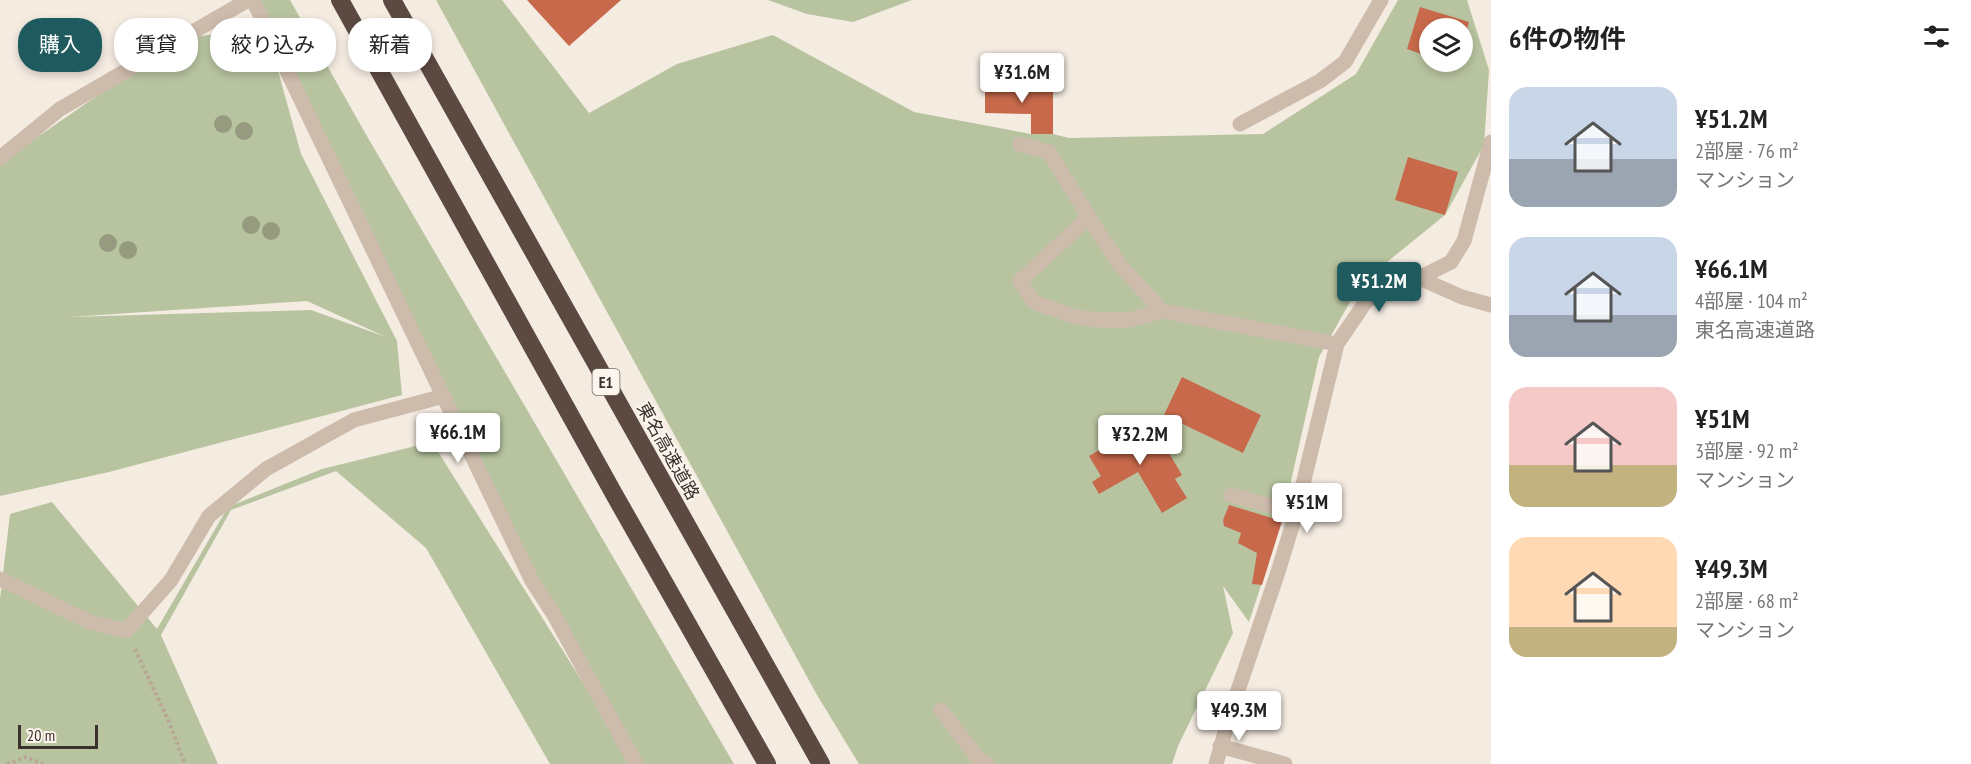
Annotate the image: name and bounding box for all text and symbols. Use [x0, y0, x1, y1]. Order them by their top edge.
chip: 購入 [18, 18, 102, 72]
chip: 賃貸 [114, 18, 198, 72]
chip: 絞り込み [210, 18, 336, 72]
chip: 新着 [348, 18, 432, 72]
map controls [1419, 18, 1473, 72]
button: layers [1419, 18, 1473, 72]
icon: filters [1920, 20, 1953, 53]
text: 6件の物件 [1509, 22, 1625, 55]
pin: ¥31.6M [973, 53, 1071, 104]
text: ¥31.6M [994, 59, 1050, 85]
text: ¥51.2M [1695, 102, 1768, 135]
icon: home [1557, 111, 1629, 183]
text: 2部屋 · 76 m² [1695, 138, 1799, 164]
text: マンション [1695, 167, 1795, 193]
text: ¥66.1M [1695, 252, 1768, 285]
icon: home [1557, 261, 1629, 333]
pin: ¥51.2M [1330, 262, 1428, 313]
text: ¥51.2M [1351, 268, 1407, 294]
text: 4部屋 · 104 m² [1695, 288, 1808, 314]
text: 東名高速道路 [1695, 317, 1815, 343]
road number: E1 [592, 369, 620, 395]
street label: 東名高速道路 [632, 398, 705, 504]
text: ¥51M [1695, 402, 1750, 435]
icon: home [1557, 411, 1629, 483]
pin: ¥66.1M [409, 413, 507, 464]
pin: ¥32.2M [1091, 415, 1189, 466]
text: ¥66.1M [430, 419, 486, 445]
text: ¥32.2M [1112, 421, 1168, 447]
text: 3部屋 · 92 m² [1695, 438, 1799, 464]
text: マンション [1695, 467, 1795, 493]
pin: ¥51M [1271, 483, 1343, 534]
text: ¥51M [1286, 489, 1328, 515]
text: ¥49.3M [1695, 552, 1768, 585]
icon: home [1557, 561, 1629, 633]
text: 2部屋 · 68 m² [1695, 588, 1799, 614]
text: マンション [1695, 617, 1795, 643]
pin: ¥49.3M [1190, 691, 1288, 742]
text: ¥49.3M [1211, 697, 1267, 723]
scale bar [18, 722, 98, 750]
text: 20 m [27, 725, 55, 745]

